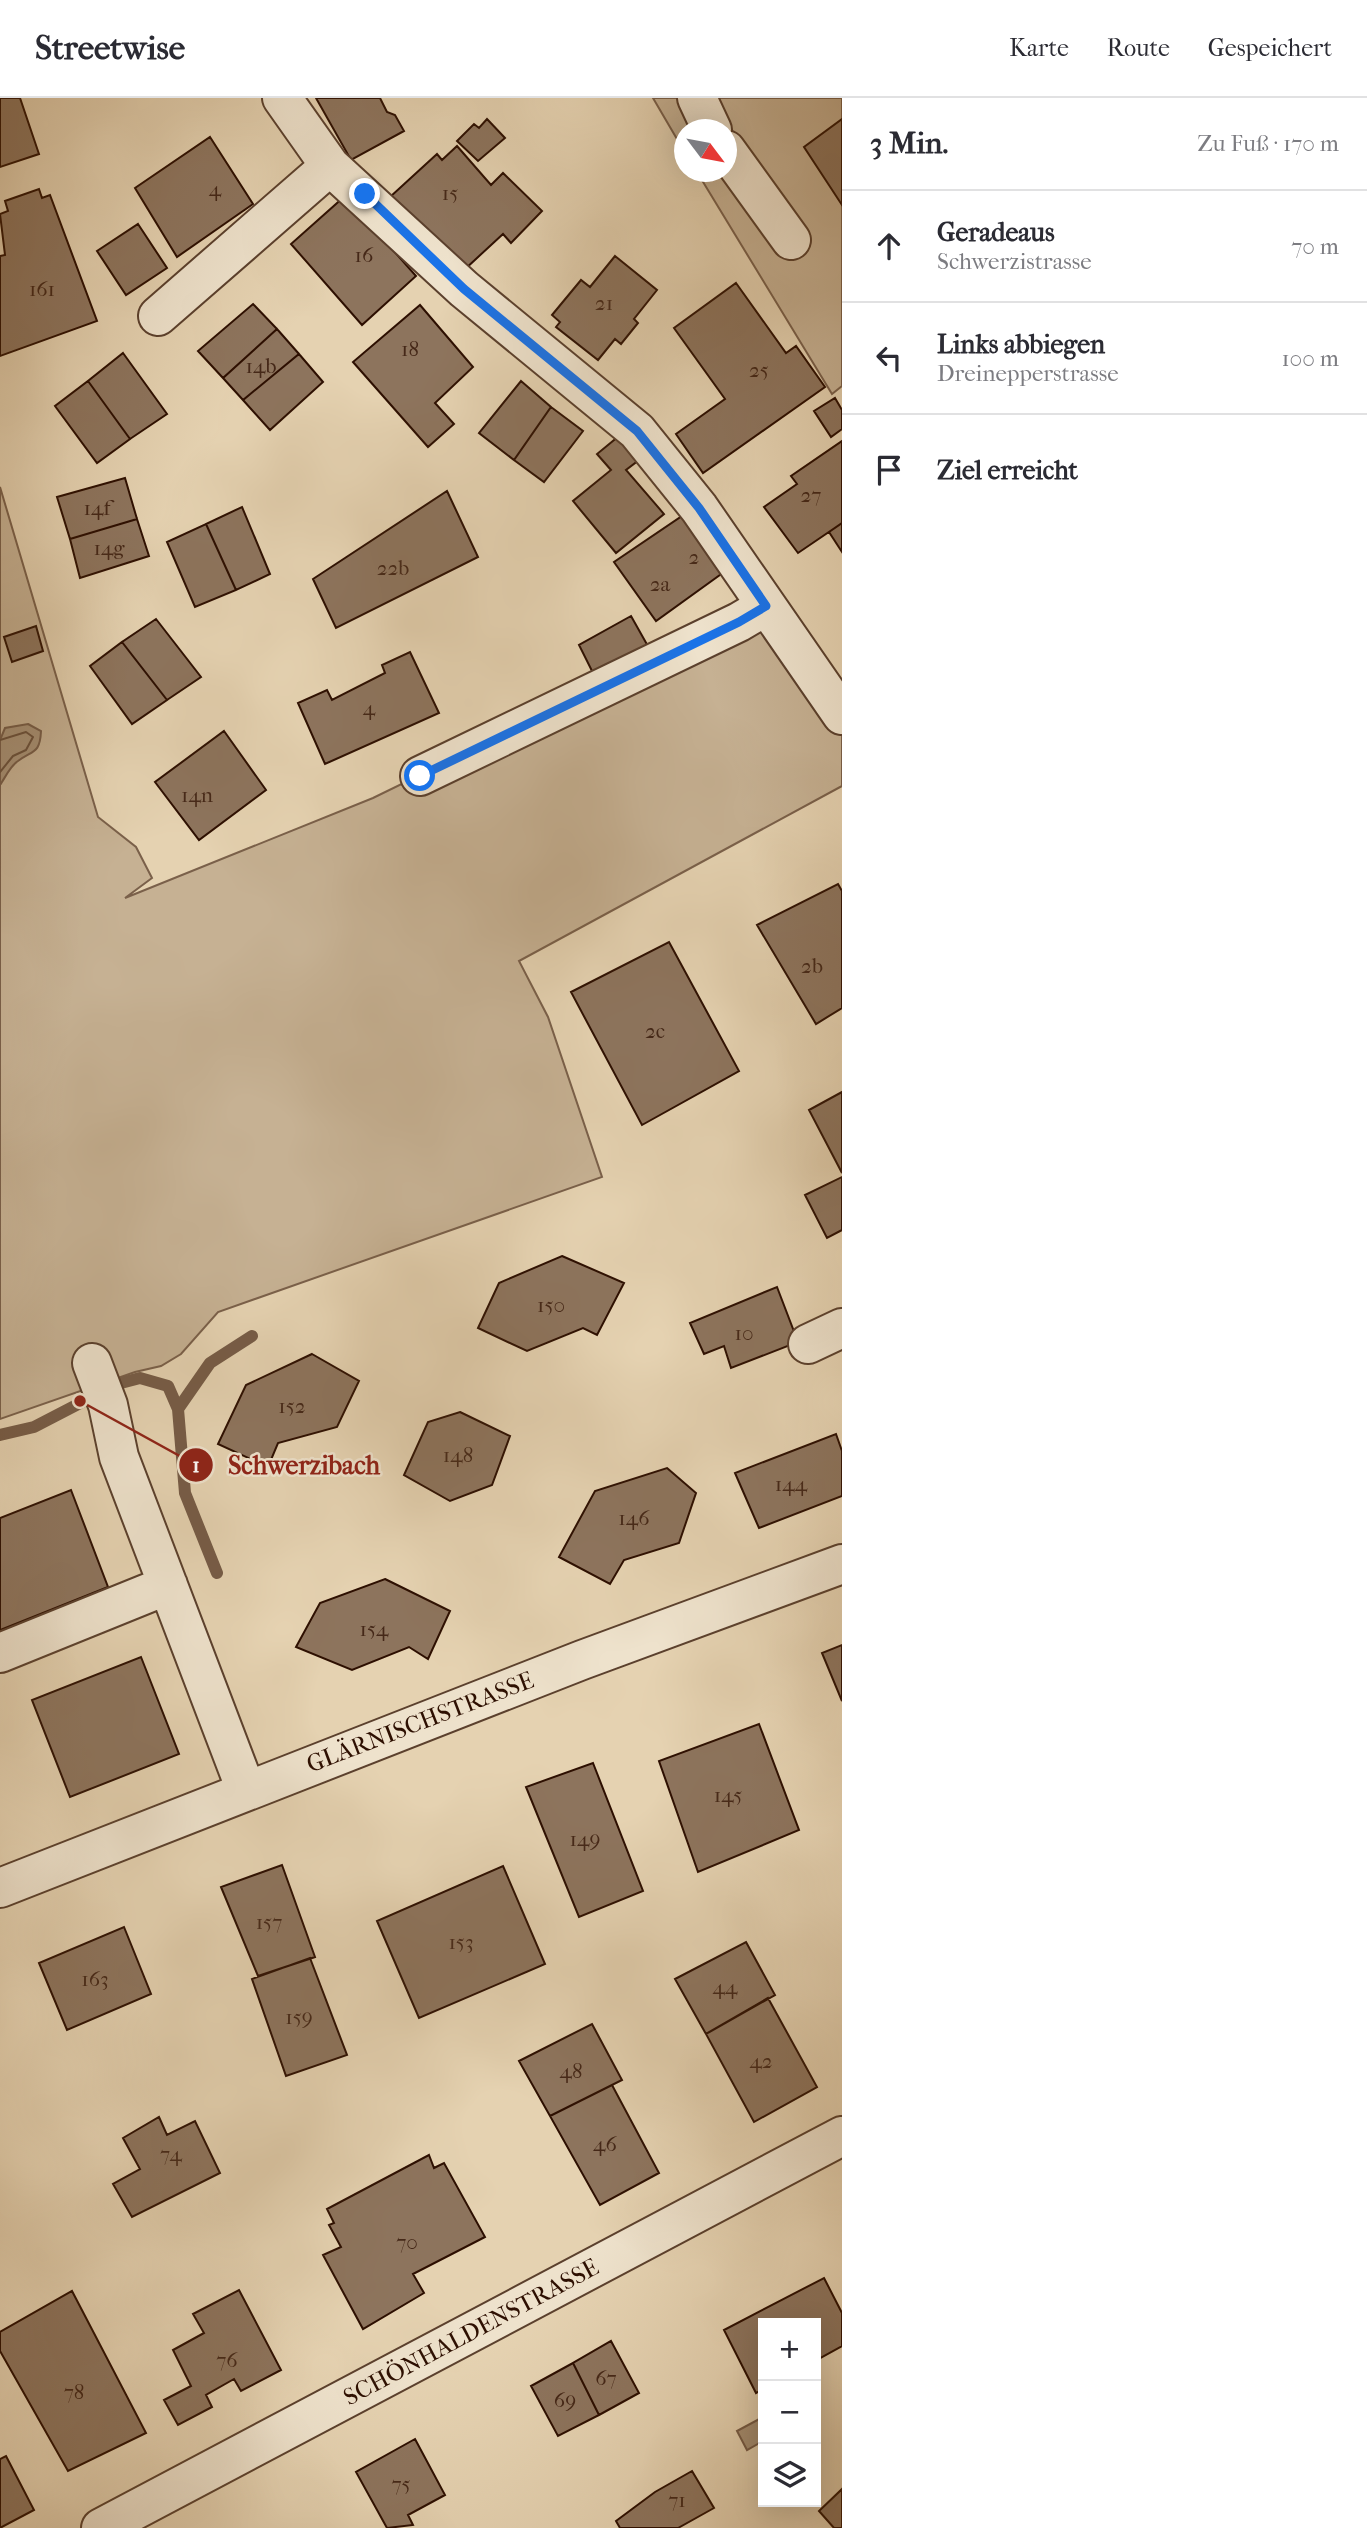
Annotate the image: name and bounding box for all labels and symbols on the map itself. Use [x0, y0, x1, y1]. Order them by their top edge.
north arrow [674, 119, 737, 182]
house number: 4 [209, 177, 222, 201]
route end [349, 178, 380, 209]
house number: 15 [442, 181, 458, 205]
house number: 16 [355, 243, 374, 267]
house number: 161 [29, 277, 55, 301]
house number: 21 [595, 291, 613, 315]
house number: 18 [401, 337, 419, 361]
house number: 14b [246, 354, 276, 378]
house number: 25 [749, 358, 769, 382]
house number: 27 [801, 483, 821, 507]
house number: 14f [84, 496, 114, 520]
house number: 14g [93, 536, 125, 560]
house number: 2 [689, 545, 700, 569]
house number: 22b [377, 556, 409, 580]
house number: 2a [650, 572, 671, 596]
house number: 4 [363, 696, 376, 720]
route start [404, 760, 435, 791]
house number: 14n [181, 783, 213, 807]
house number: 2b [801, 954, 823, 978]
house number: 2c [645, 1019, 665, 1043]
house number: 150 [537, 1293, 565, 1317]
house number: 10 [735, 1321, 753, 1345]
house number: 152 [278, 1394, 306, 1418]
callout: Schwerzibach [178, 1442, 394, 1489]
house number: 148 [443, 1443, 473, 1467]
text: Schwerzibach [228, 1450, 381, 1481]
text: 1 [192, 1453, 200, 1477]
house number: 144 [775, 1472, 808, 1496]
house number: 146 [618, 1506, 650, 1530]
house number: 154 [360, 1617, 389, 1641]
street label: GLÄRNISCHSTRASSE [302, 1665, 537, 1778]
house number: 145 [714, 1783, 742, 1807]
house number: 149 [570, 1827, 600, 1851]
house number: 157 [256, 1910, 282, 1934]
house number: 153 [448, 1930, 474, 1954]
house number: 163 [81, 1967, 109, 1991]
house number: 44 [713, 1975, 738, 1999]
house number: 159 [285, 2005, 313, 2029]
house number: 42 [749, 2049, 773, 2073]
house number: 48 [560, 2059, 582, 2083]
house number: 46 [593, 2132, 618, 2156]
house number: 74 [160, 2142, 183, 2166]
house number: 70 [396, 2230, 418, 2254]
street label: SCHÖNHALDENSTRASSE [338, 2252, 603, 2411]
house number: 76 [216, 2348, 238, 2372]
house number: 67 [595, 2366, 617, 2390]
house number: 78 [64, 2380, 84, 2404]
house number: 69 [554, 2388, 576, 2412]
house number: 75 [391, 2472, 411, 2496]
house number: 71 [668, 2488, 686, 2512]

